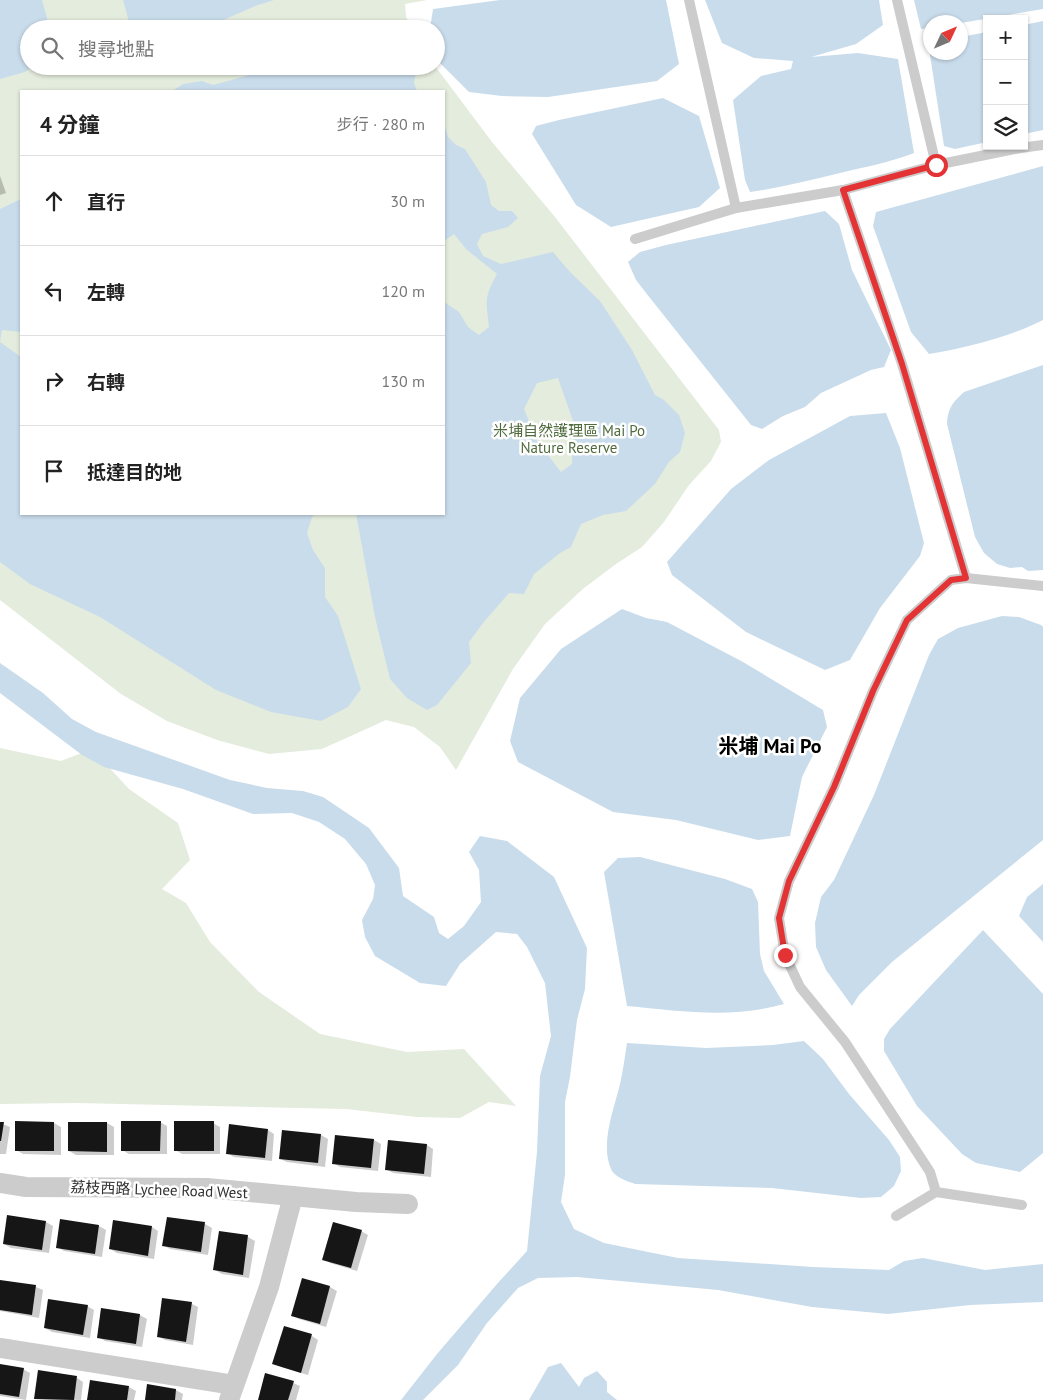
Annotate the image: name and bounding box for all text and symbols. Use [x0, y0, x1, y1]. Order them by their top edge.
north arrow [923, 15, 968, 60]
map controls [983, 15, 1028, 150]
button: + [983, 15, 1028, 60]
search box [20, 20, 445, 75]
icon: search [38, 34, 66, 62]
text: 搜尋地點 [78, 37, 154, 61]
button: − [983, 60, 1028, 105]
button: layers [983, 105, 1028, 150]
text: 4 分鐘 [40, 111, 99, 138]
text: 步行 · 280 m [337, 114, 425, 134]
route start [925, 154, 948, 177]
icon: ahead [40, 187, 68, 215]
text: 直行 [87, 190, 125, 214]
text: 30 m [390, 191, 425, 211]
icon: left [40, 277, 68, 305]
text: 左轉 [87, 280, 125, 304]
text: 120 m [382, 281, 425, 301]
icon: right [40, 367, 68, 395]
text: 右轉 [87, 370, 125, 394]
text: 130 m [382, 371, 425, 391]
park label: 米埔自然護理區 Mai Po Nature Reserve [493, 421, 645, 457]
icon: arrive [40, 457, 68, 485]
text: 抵達目的地 [87, 460, 182, 484]
district label: 米埔 Mai Po [719, 733, 822, 759]
route end [774, 944, 797, 967]
street label: 荔枝西路 Lychee Road West [70, 1177, 248, 1202]

